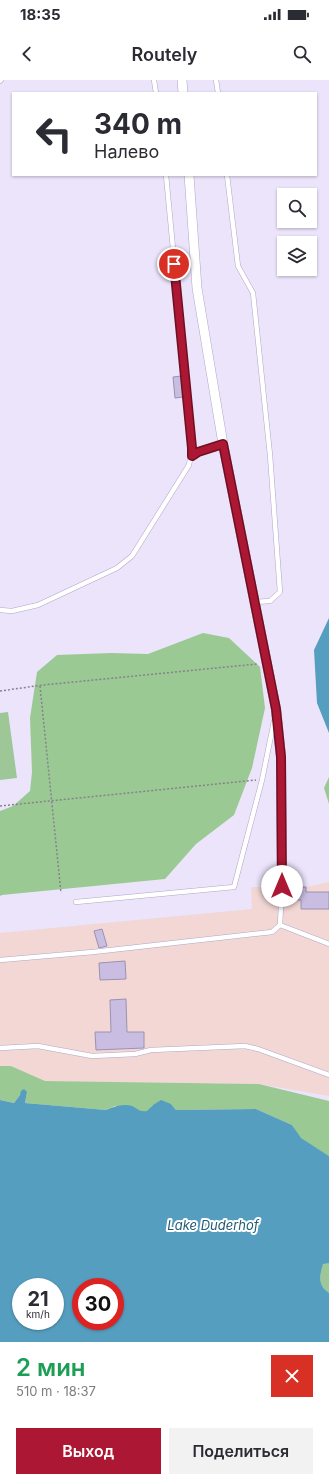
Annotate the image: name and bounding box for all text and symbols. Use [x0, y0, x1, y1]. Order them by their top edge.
text: 18:35 [20, 5, 61, 24]
icon: back [16, 43, 38, 65]
icon: search [291, 43, 313, 65]
text: Routely [132, 44, 197, 65]
text: 340 m [94, 107, 182, 141]
icon: left [28, 108, 80, 160]
text: Налево [94, 141, 159, 162]
map controls [277, 188, 317, 276]
button: search [277, 188, 317, 228]
button: layers [277, 236, 317, 276]
pin [157, 247, 191, 281]
icon: arrive [163, 253, 185, 275]
position arrow [261, 865, 303, 907]
water label: Lake Duderhof [167, 1217, 260, 1233]
speed limit sign: 30 [72, 1278, 124, 1330]
text: 21 [27, 1287, 49, 1311]
text: km/h [26, 1308, 50, 1320]
text: 2 мин [16, 1353, 86, 1382]
button: close [271, 1355, 313, 1397]
text: 510 m · 18:37 [16, 1383, 96, 1399]
button: Выход [16, 1428, 161, 1474]
button: Поделиться [169, 1428, 313, 1474]

